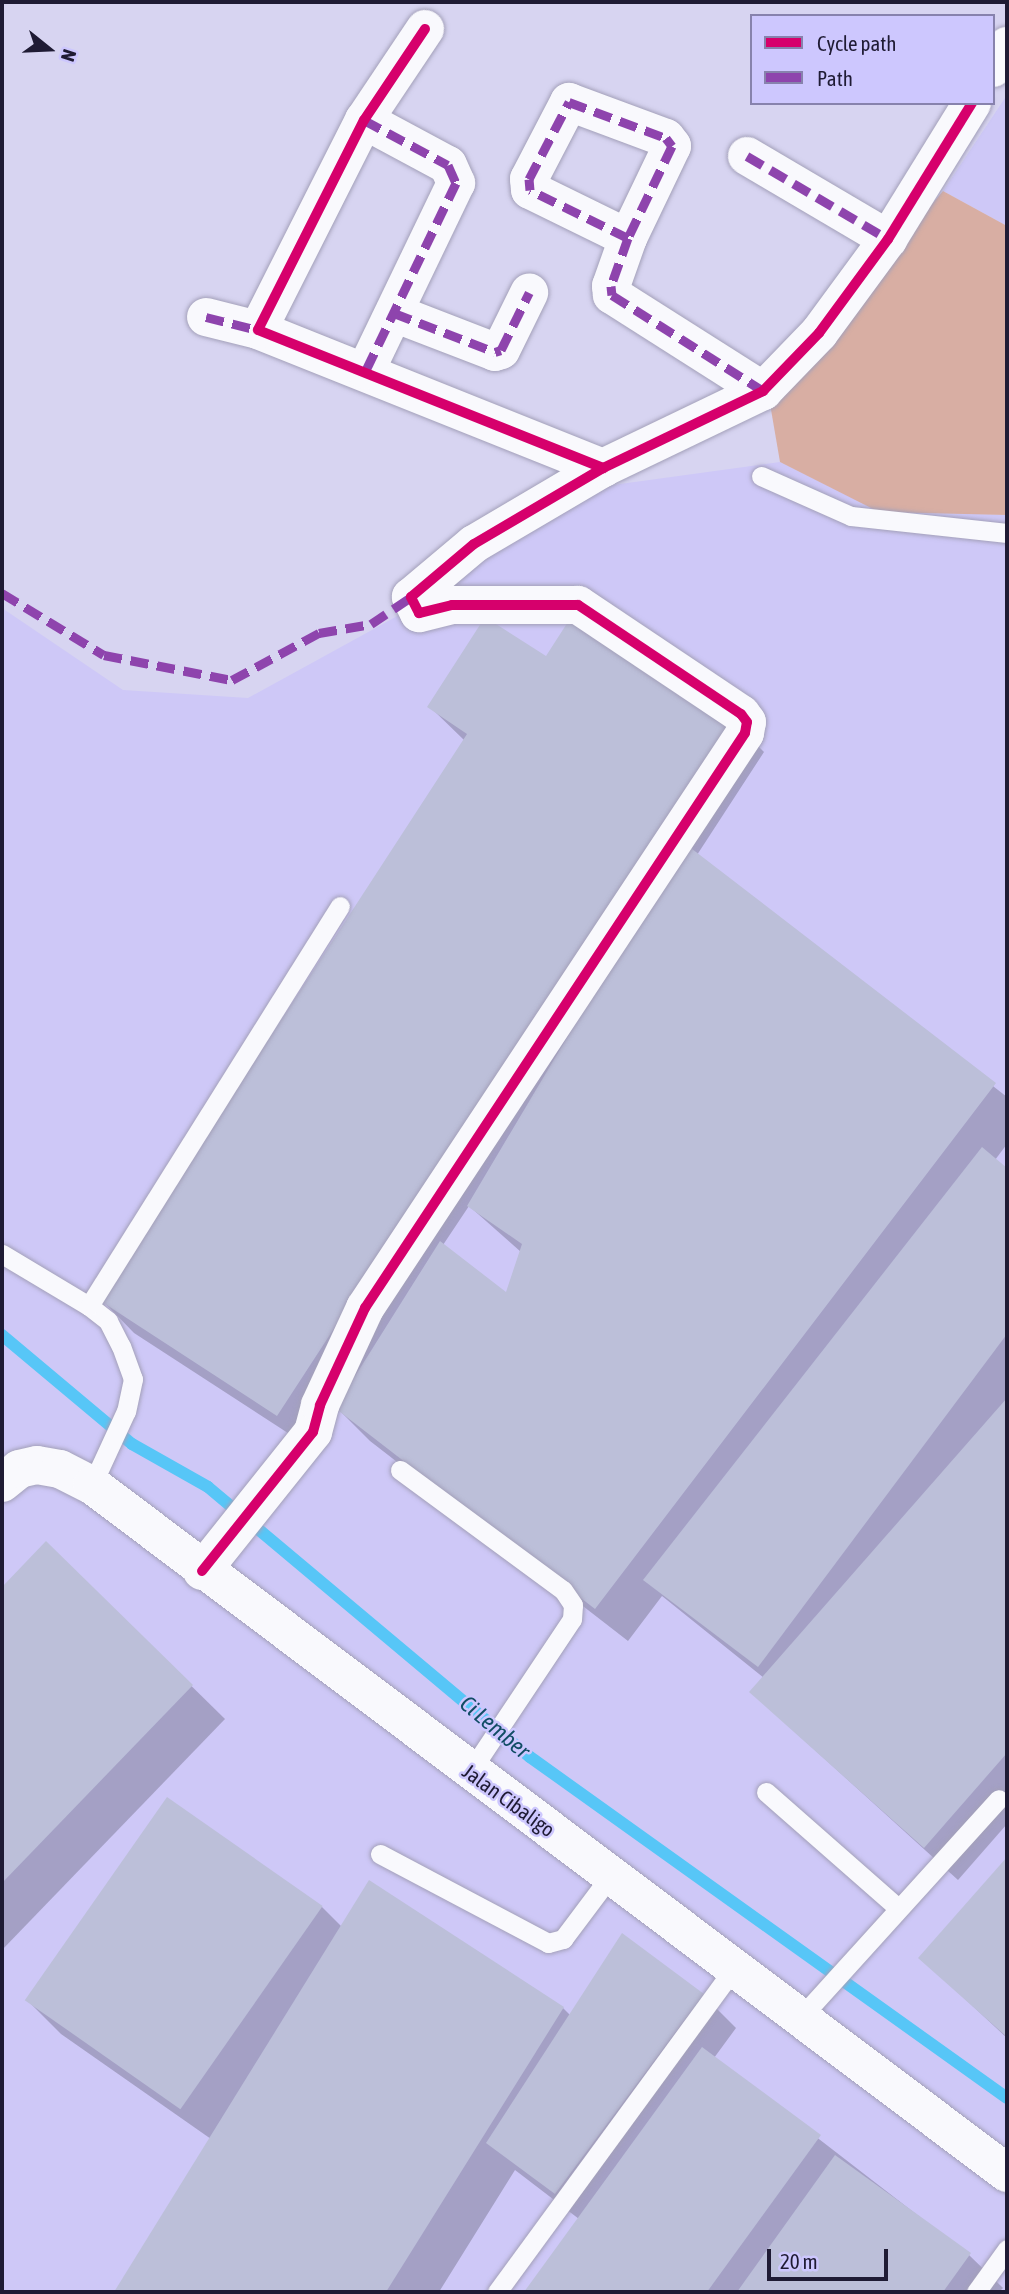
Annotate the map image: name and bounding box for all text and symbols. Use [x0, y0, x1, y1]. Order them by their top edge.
north arrow [14, 14, 84, 84]
legend [750, 14, 995, 105]
text: Cycle path [817, 31, 896, 55]
text: N [57, 47, 81, 64]
text: Path [817, 66, 853, 90]
water label: Ci Lember [454, 1690, 536, 1764]
street label: Jalan Cibaligo [458, 1758, 560, 1842]
scale bar [771, 2234, 892, 2278]
text: 20 m [780, 2249, 818, 2273]

